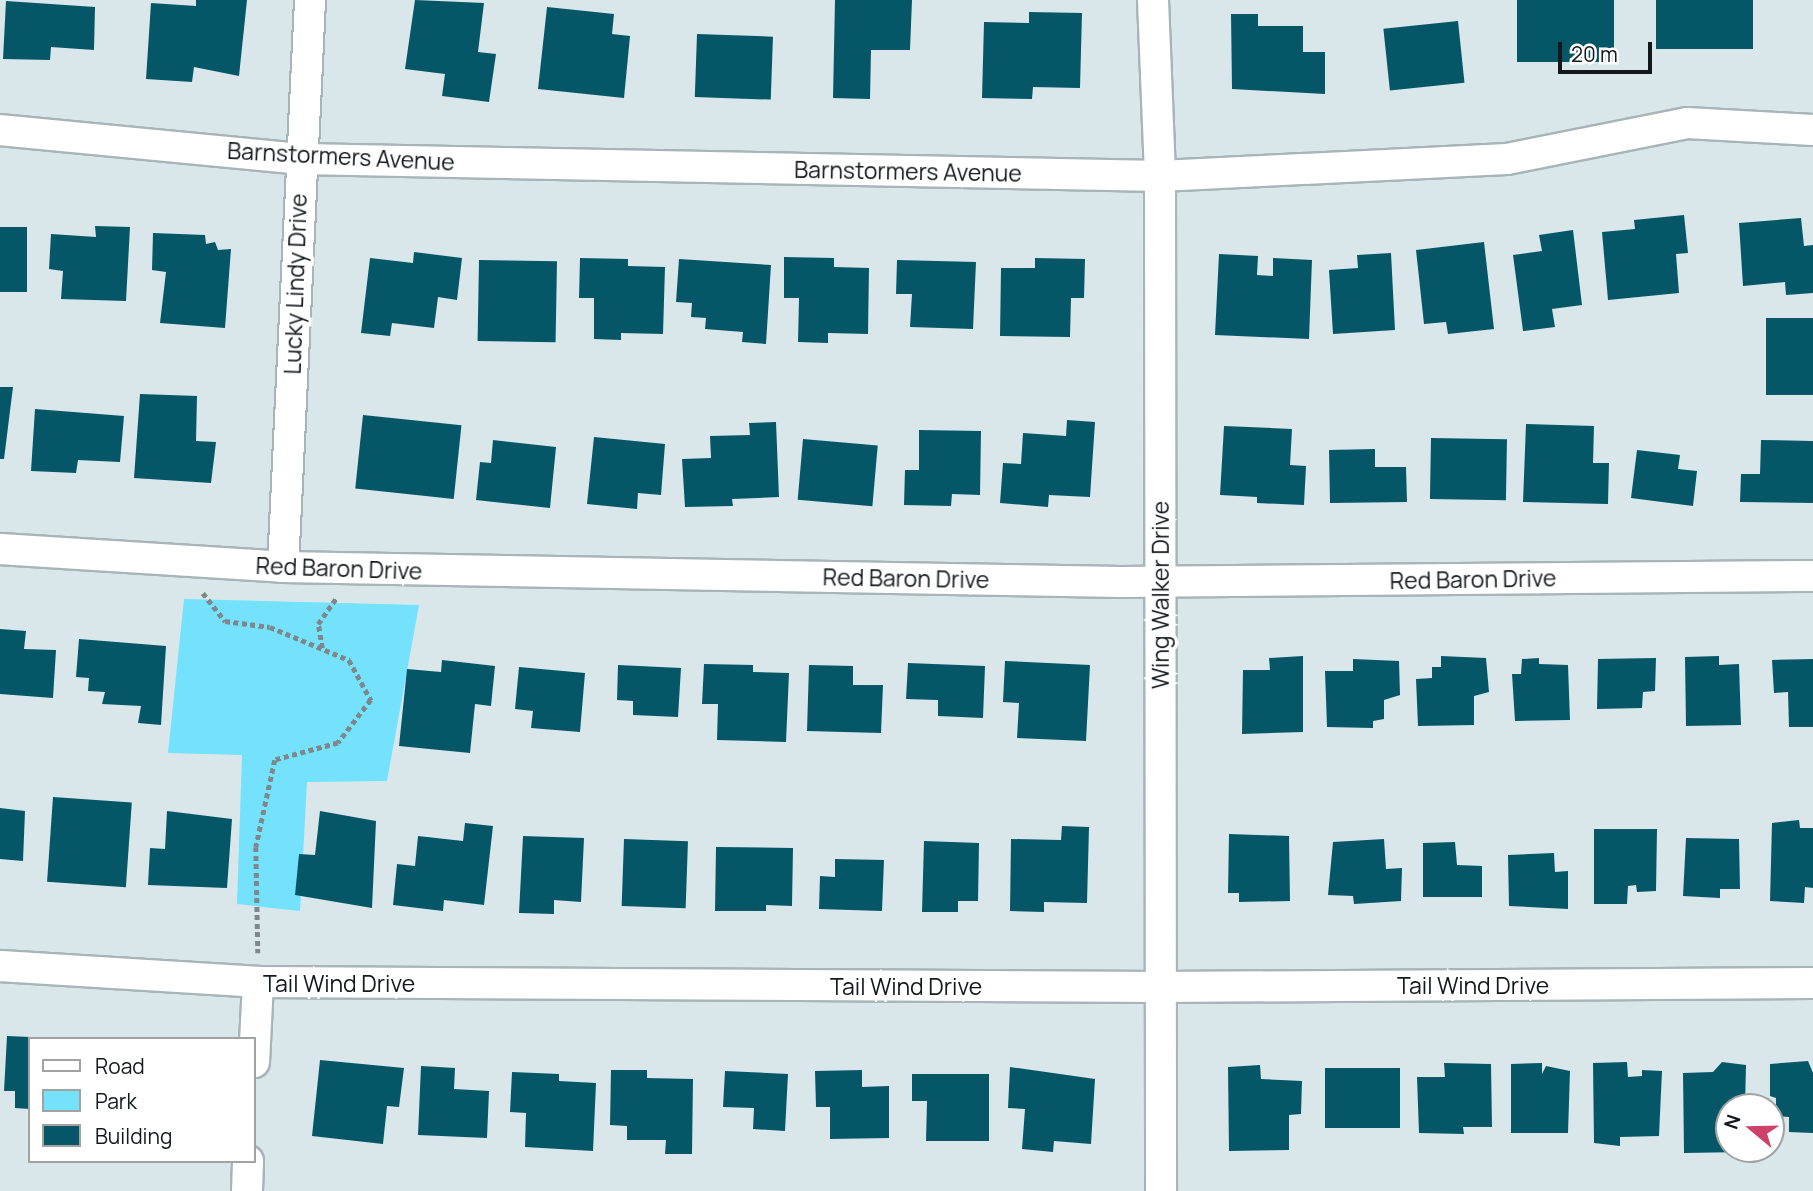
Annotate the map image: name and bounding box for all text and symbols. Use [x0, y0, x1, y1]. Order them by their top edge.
scale bar [1561, 28, 1656, 72]
text: 20 m [1571, 40, 1618, 68]
street label: Barnstormers Avenue [227, 136, 455, 176]
street label: Barnstormers Avenue [794, 155, 1022, 187]
street label: Lucky Lindy Drive [278, 193, 312, 375]
street label: Wing Walker Drive [1146, 501, 1174, 689]
street label: Red Baron Drive [255, 551, 423, 585]
street label: Red Baron Drive [822, 563, 990, 593]
street label: Red Baron Drive [1389, 564, 1557, 594]
street label: Tail Wind Drive [263, 969, 415, 997]
street label: Tail Wind Drive [1397, 971, 1549, 999]
street label: Tail Wind Drive [830, 972, 982, 1000]
legend [28, 1037, 256, 1163]
text: Road [95, 1052, 145, 1080]
text: Park [95, 1087, 137, 1115]
north arrow [1715, 1093, 1785, 1163]
text: N [1718, 1111, 1747, 1133]
text: Building [95, 1122, 172, 1150]

